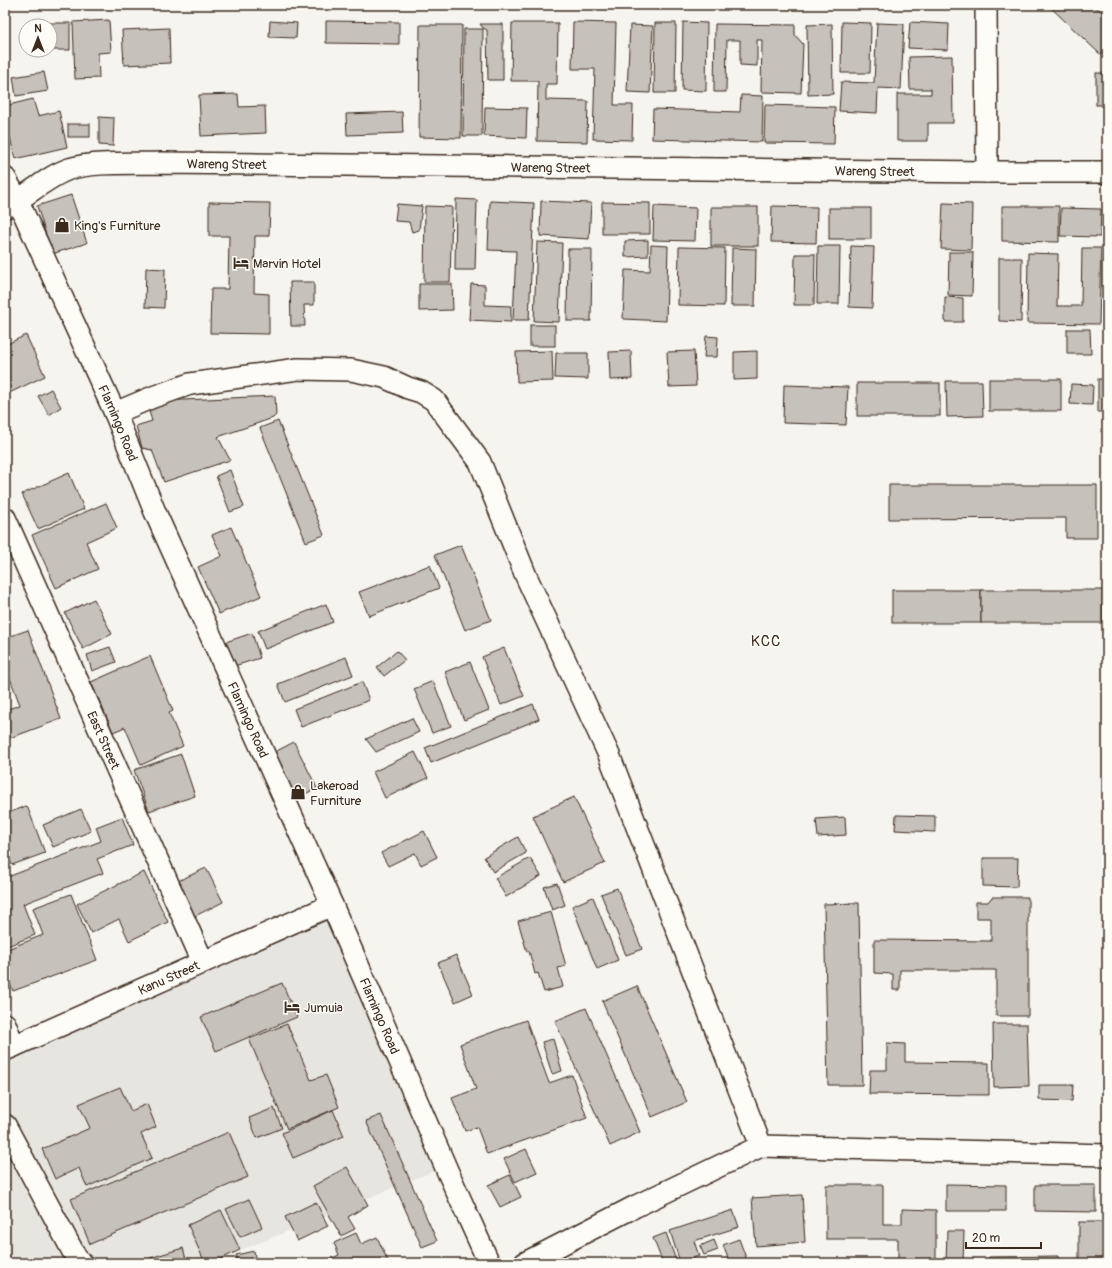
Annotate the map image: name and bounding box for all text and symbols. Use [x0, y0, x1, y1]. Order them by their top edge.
north arrow [18, 18, 58, 58]
text: N [34, 22, 42, 35]
street label: Wareng Street [187, 156, 267, 173]
street label: Wareng Street [511, 160, 591, 177]
street label: Wareng Street [835, 163, 915, 180]
shop icon: King's Furniture [53, 216, 71, 234]
place label: King's Furniture [74, 218, 161, 234]
hotel icon: Marvin Hotel [232, 254, 250, 272]
place label: Marvin Hotel [253, 256, 321, 272]
street label: Flamingo Road [94, 383, 141, 464]
district label: KCC [751, 632, 781, 651]
street label: Flamingo Road [224, 680, 272, 760]
street label: East Street [83, 709, 123, 773]
place label: Lakeroad Furniture [310, 778, 362, 809]
shop icon: Lakeroad Furniture [289, 783, 307, 801]
street label: Kanu Street [136, 957, 203, 999]
street label: Flamingo Road [356, 976, 403, 1057]
hotel icon: Jumuia [283, 998, 301, 1016]
place label: Jumuia [304, 1000, 343, 1016]
scale bar [966, 1224, 1041, 1250]
text: 20 m [972, 1231, 1001, 1246]

